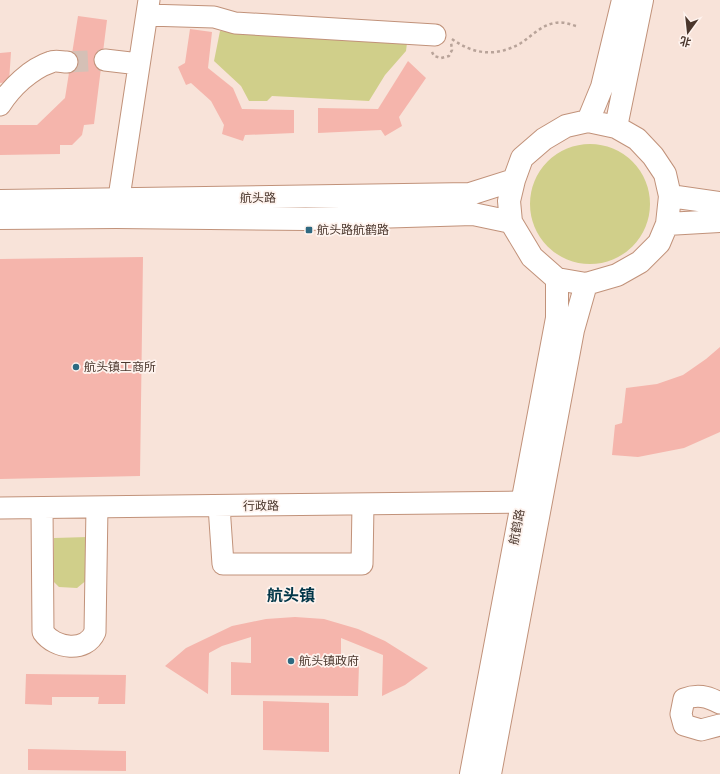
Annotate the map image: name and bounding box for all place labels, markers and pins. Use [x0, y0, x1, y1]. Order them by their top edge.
place label: 航头路航鹤路 [317, 222, 389, 237]
marker: 航头路航鹤路 [304, 225, 314, 235]
place label: 航头镇工商所 [84, 359, 156, 374]
marker: 航头镇工商所 [71, 362, 81, 372]
place label: 航头镇政府 [299, 653, 359, 668]
marker: 航头镇政府 [286, 656, 296, 666]

